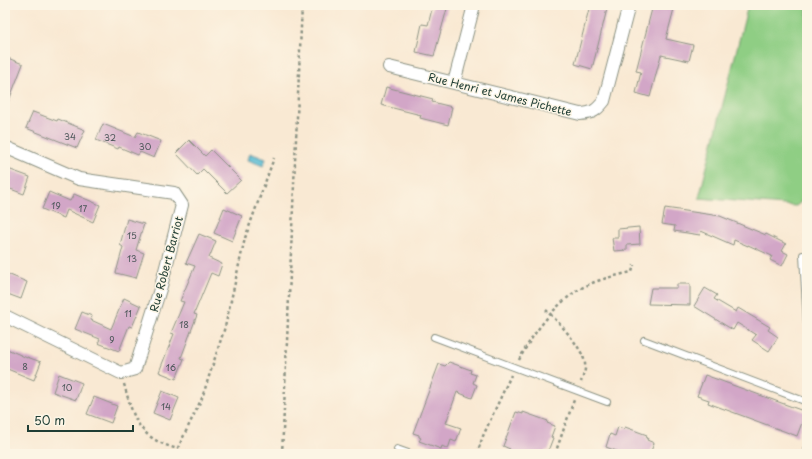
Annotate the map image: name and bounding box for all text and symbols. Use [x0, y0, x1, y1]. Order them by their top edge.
street label: Rue Henri et James Pichette [426, 68, 574, 120]
house number: 34 [64, 129, 76, 143]
house number: 32 [104, 130, 116, 144]
house number: 30 [139, 139, 152, 153]
house number: 19 [51, 198, 61, 212]
house number: 17 [79, 201, 88, 215]
street label: Rue Robert Barriot [145, 214, 187, 314]
house number: 15 [127, 228, 137, 242]
house number: 13 [127, 251, 137, 265]
house number: 11 [124, 306, 132, 320]
house number: 18 [179, 317, 189, 331]
house number: 9 [109, 332, 115, 346]
house number: 8 [22, 359, 28, 373]
house number: 16 [166, 360, 176, 374]
house number: 10 [62, 380, 73, 394]
house number: 14 [161, 399, 171, 413]
scale bar [28, 407, 133, 433]
text: 50 m [34, 411, 65, 429]

